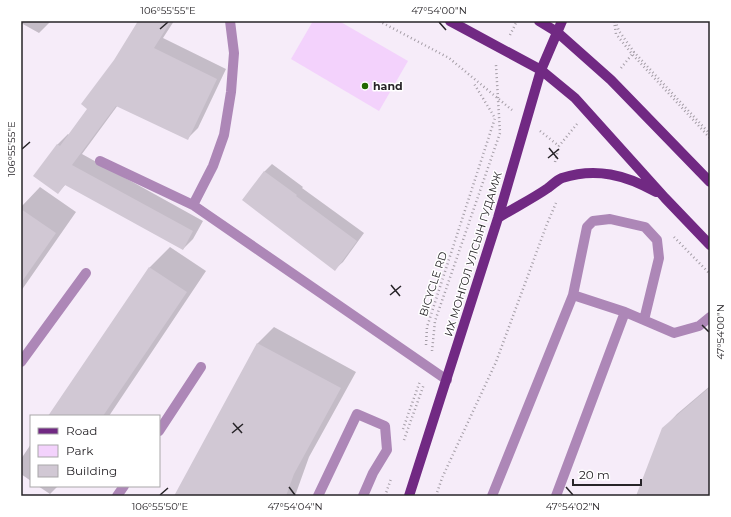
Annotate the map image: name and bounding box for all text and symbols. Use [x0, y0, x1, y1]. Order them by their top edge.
text: 106°55'55"E [140, 4, 196, 17]
text: 47°54'00"N [411, 4, 467, 17]
place label: hand [373, 79, 403, 93]
marker: hand [360, 81, 370, 91]
text: 106°55'55"E [5, 121, 18, 177]
street label: ИХ МОНГОЛ УЛСЫН ГУДАМЖ [441, 170, 505, 338]
street label: BICYCLE RD [416, 250, 450, 318]
text: 47°54'00"N [714, 304, 727, 360]
legend [30, 415, 160, 487]
text: Road [66, 423, 97, 438]
text: Park [66, 443, 94, 458]
scale bar [573, 461, 641, 487]
text: Building [66, 463, 117, 478]
text: 20 m [579, 467, 610, 482]
text: 106°55'50"E [132, 500, 189, 513]
text: 47°54'04"N [267, 500, 323, 513]
text: 47°54'02"N [546, 500, 600, 513]

